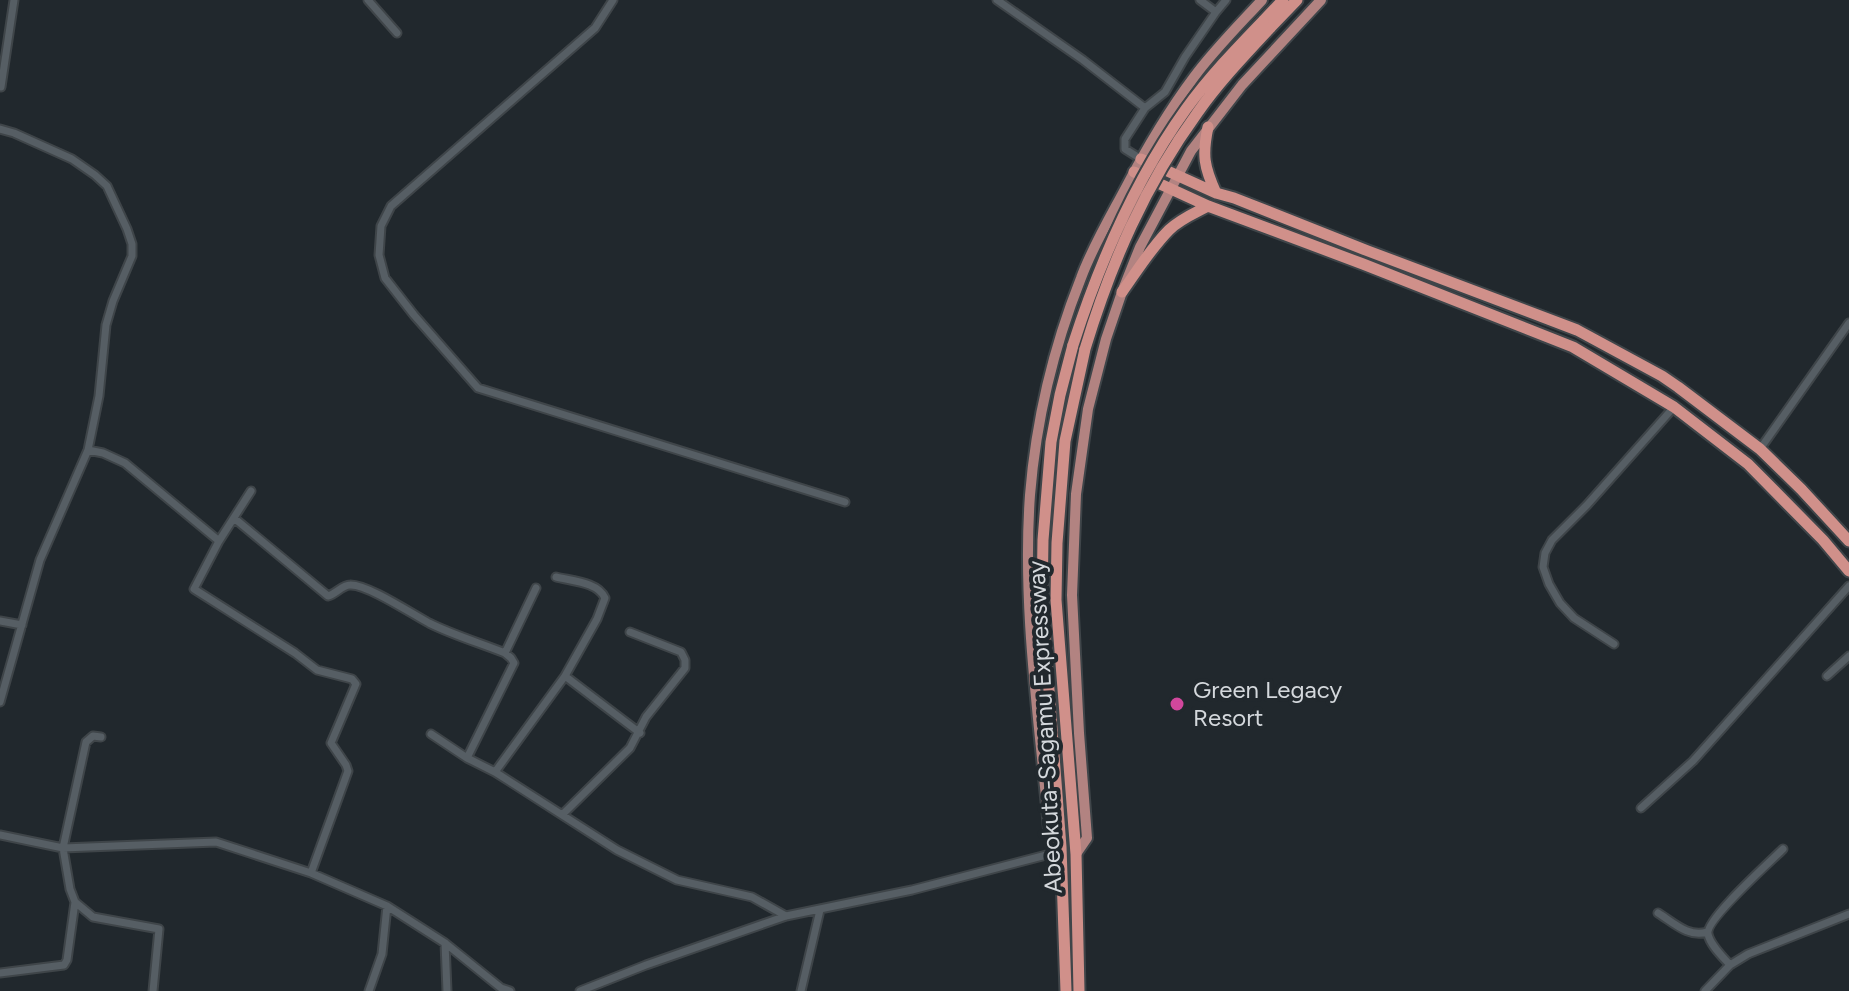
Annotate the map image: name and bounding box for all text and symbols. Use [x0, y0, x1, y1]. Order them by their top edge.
street label: Abeokuta-Sagamu Expressway [1021, 559, 1068, 894]
place label: Green Legacy Resort [1193, 675, 1342, 732]
marker: Green Legacy Resort [1168, 695, 1186, 713]

